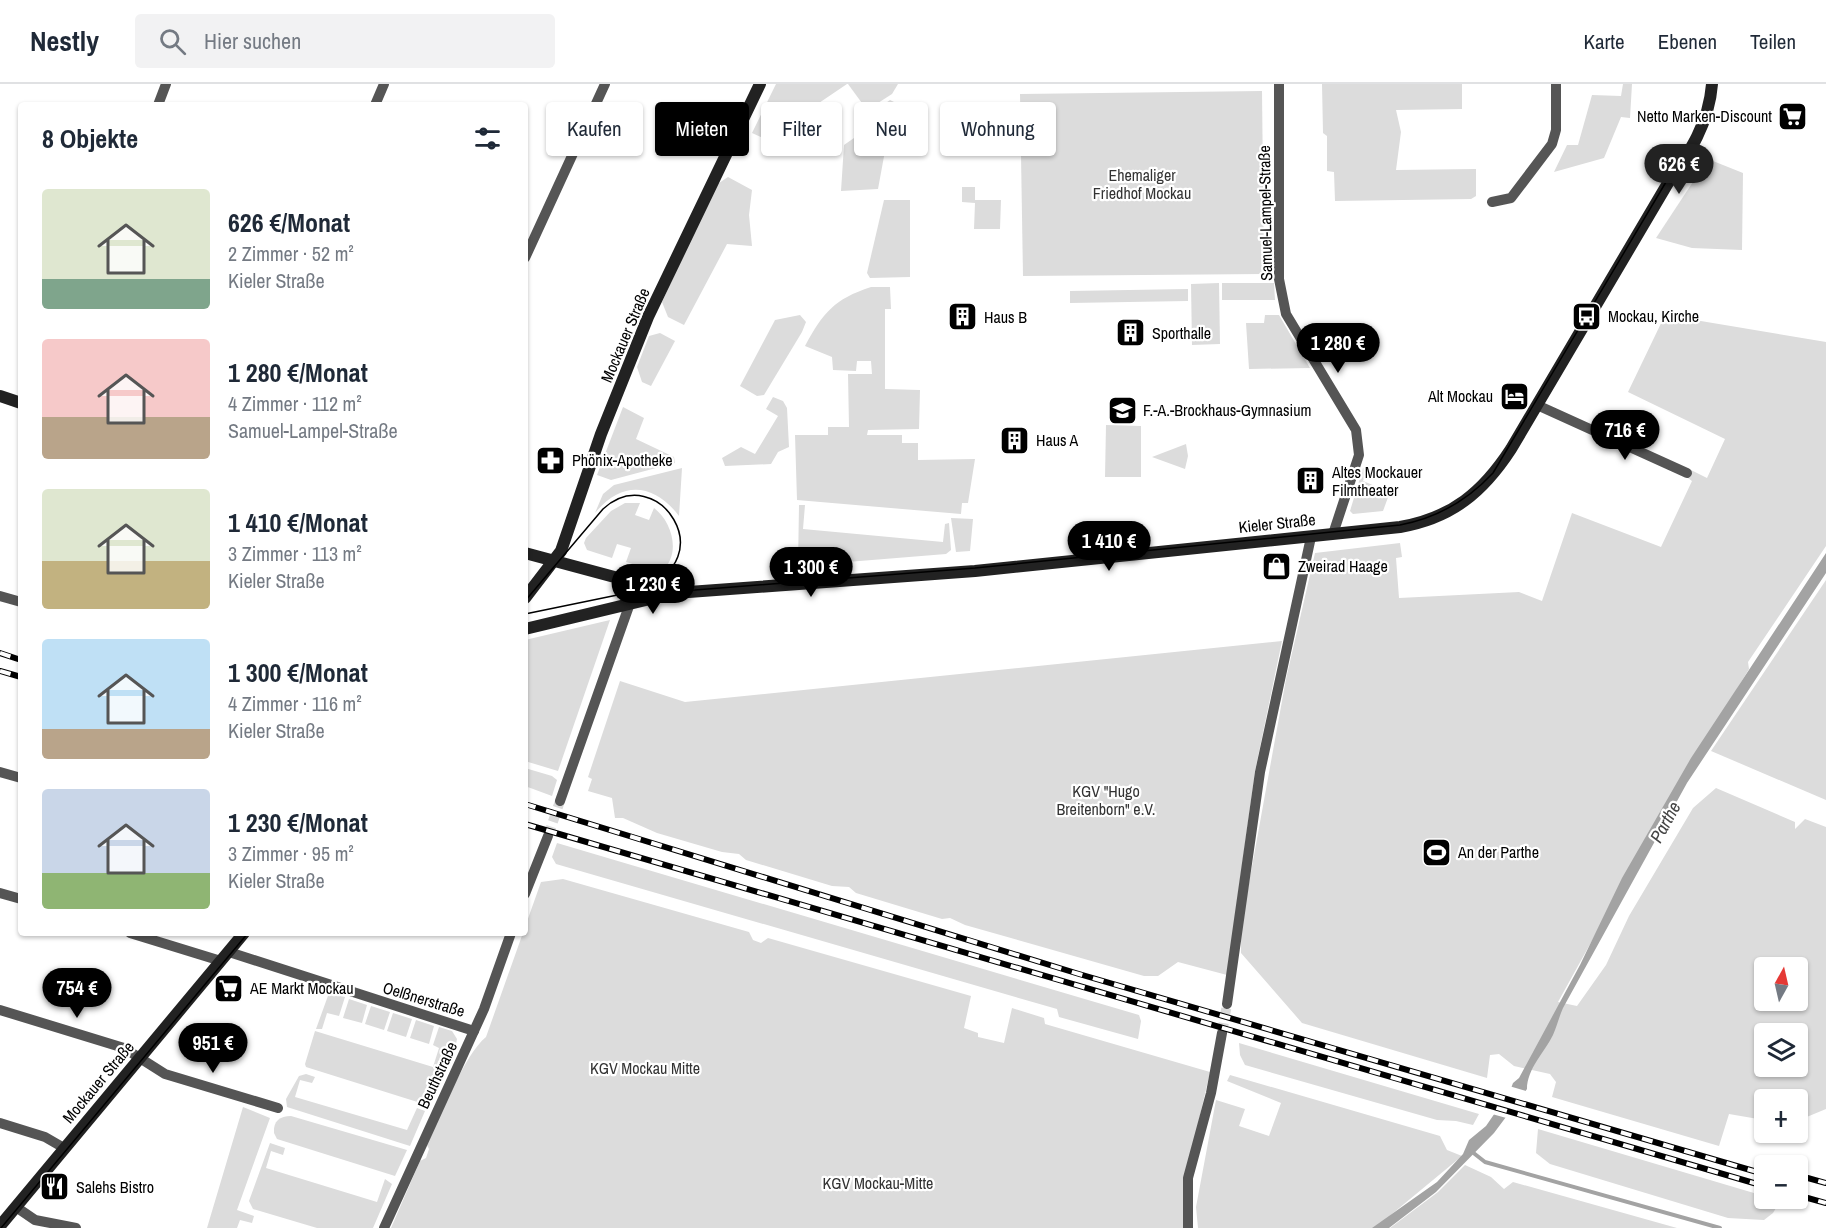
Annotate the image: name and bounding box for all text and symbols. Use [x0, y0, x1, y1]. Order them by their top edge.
search box [135, 14, 555, 68]
text: Nestly [30, 22, 99, 60]
icon: search [156, 25, 189, 58]
text: Hier suchen [204, 26, 301, 56]
text: Karte [1584, 27, 1625, 56]
text: Ebenen [1658, 27, 1717, 56]
text: Teilen [1750, 27, 1796, 56]
supermarket icon: Netto Marken-Discount [1777, 100, 1809, 132]
chip: Kaufen [546, 102, 643, 156]
chip: Mieten [655, 102, 749, 156]
chip: Filter [761, 102, 842, 156]
chip: Neu [854, 102, 928, 156]
chip: Wohnung [940, 102, 1056, 156]
place label: Netto Marken-Discount [1637, 105, 1772, 127]
text: 8 Objekte [42, 121, 138, 156]
icon: filters [471, 122, 504, 155]
pin: 626 € [1637, 144, 1721, 195]
street label: Samuel-Lampel-Straße [1253, 145, 1277, 281]
text: 626 € [1658, 150, 1700, 177]
park label: Ehemaliger Friedhof Mockau [1093, 164, 1191, 204]
text: 626 €/Monat [228, 205, 350, 240]
icon: home [90, 213, 162, 285]
text: 2 Zimmer · 52 m² [228, 240, 354, 267]
text: Kieler Straße [228, 267, 325, 294]
street label: Mockauer Straße [595, 284, 655, 386]
bus stop icon: Mockau, Kirche [1571, 300, 1603, 332]
building icon: Haus B [947, 301, 979, 333]
place label: Mockau, Kirche [1608, 305, 1699, 327]
place label: Haus B [984, 306, 1027, 328]
building icon: Sporthalle [1115, 317, 1147, 349]
place label: Sporthalle [1152, 322, 1211, 344]
pin: 1 280 € [1283, 323, 1393, 374]
text: 1 280 € [1311, 329, 1365, 356]
text: 1 280 €/Monat [228, 355, 368, 390]
icon: home [90, 363, 162, 435]
hotel icon: Alt Mockau [1498, 380, 1530, 412]
place label: Alt Mockau [1427, 385, 1493, 407]
text: 4 Zimmer · 112 m² [228, 390, 362, 417]
school or university icon: F.-A.-Brockhaus-Gymnasium [1106, 394, 1138, 426]
place label: F.-A.-Brockhaus-Gymnasium [1143, 399, 1311, 421]
pin: 716 € [1583, 410, 1667, 461]
text: 716 € [1604, 416, 1646, 443]
text: Samuel-Lampel-Straße [228, 417, 398, 444]
building icon: Haus A [999, 424, 1031, 456]
place label: Haus A [1036, 429, 1079, 451]
pharmacy icon: Phönix-Apotheke [535, 444, 567, 476]
place label: Phönix-Apotheke [572, 449, 673, 471]
place label: Altes Mockauer Filmtheater [1331, 461, 1423, 501]
building icon: Altes Mockauer Filmtheater [1295, 465, 1327, 497]
text: 1 410 €/Monat [228, 505, 368, 540]
street label: Kieler Straße [1237, 508, 1317, 538]
icon: home [90, 513, 162, 585]
pin: 1 410 € [1054, 521, 1164, 572]
text: 1 410 € [1082, 527, 1136, 554]
text: 3 Zimmer · 113 m² [228, 540, 362, 567]
pin: 1 300 € [756, 547, 866, 598]
shop icon: Zweirad Haage [1261, 550, 1293, 582]
text: 1 300 € [784, 553, 838, 580]
place label: Zweirad Haage [1298, 555, 1388, 577]
pin: 1 230 € [598, 564, 708, 615]
text: Kieler Straße [228, 567, 325, 594]
text: 1 230 € [626, 570, 680, 597]
text: 1 300 €/Monat [228, 655, 368, 690]
icon: home [90, 663, 162, 735]
text: 4 Zimmer · 116 m² [228, 690, 362, 717]
text: Kieler Straße [228, 717, 325, 744]
park label: KGV "Hugo Breitenborn" e.V. [1056, 780, 1156, 820]
water label: Parthe [1644, 797, 1686, 847]
text: 1 230 €/Monat [228, 805, 368, 840]
icon: home [90, 813, 162, 885]
sports icon: An der Parthe [1421, 836, 1453, 868]
text: 3 Zimmer · 95 m² [228, 840, 354, 867]
place label: An der Parthe [1457, 841, 1539, 863]
text: Kieler Straße [228, 867, 325, 894]
north arrow [1754, 957, 1808, 1011]
map controls [1754, 957, 1808, 1209]
pin: 754 € [35, 968, 119, 1019]
supermarket icon: AE Markt Mockau [213, 972, 245, 1004]
text: 754 € [56, 974, 98, 1001]
street label: Oelßnerstraße [380, 976, 468, 1022]
place label: AE Markt Mockau [249, 977, 354, 999]
pin: 951 € [171, 1023, 255, 1074]
button: layers [1754, 1023, 1808, 1077]
text: 951 € [192, 1029, 234, 1056]
street label: Mockauer Straße [57, 1036, 139, 1128]
street label: Beuthstraße [412, 1038, 462, 1112]
park label: KGV Mockau Mitte [590, 1057, 700, 1079]
button: + [1754, 1089, 1808, 1143]
button: − [1754, 1155, 1808, 1209]
restaurant icon: Salehs Bistro [39, 1171, 71, 1203]
park label: KGV Mockau-Mitte [823, 1172, 933, 1194]
place label: Salehs Bistro [76, 1176, 154, 1198]

